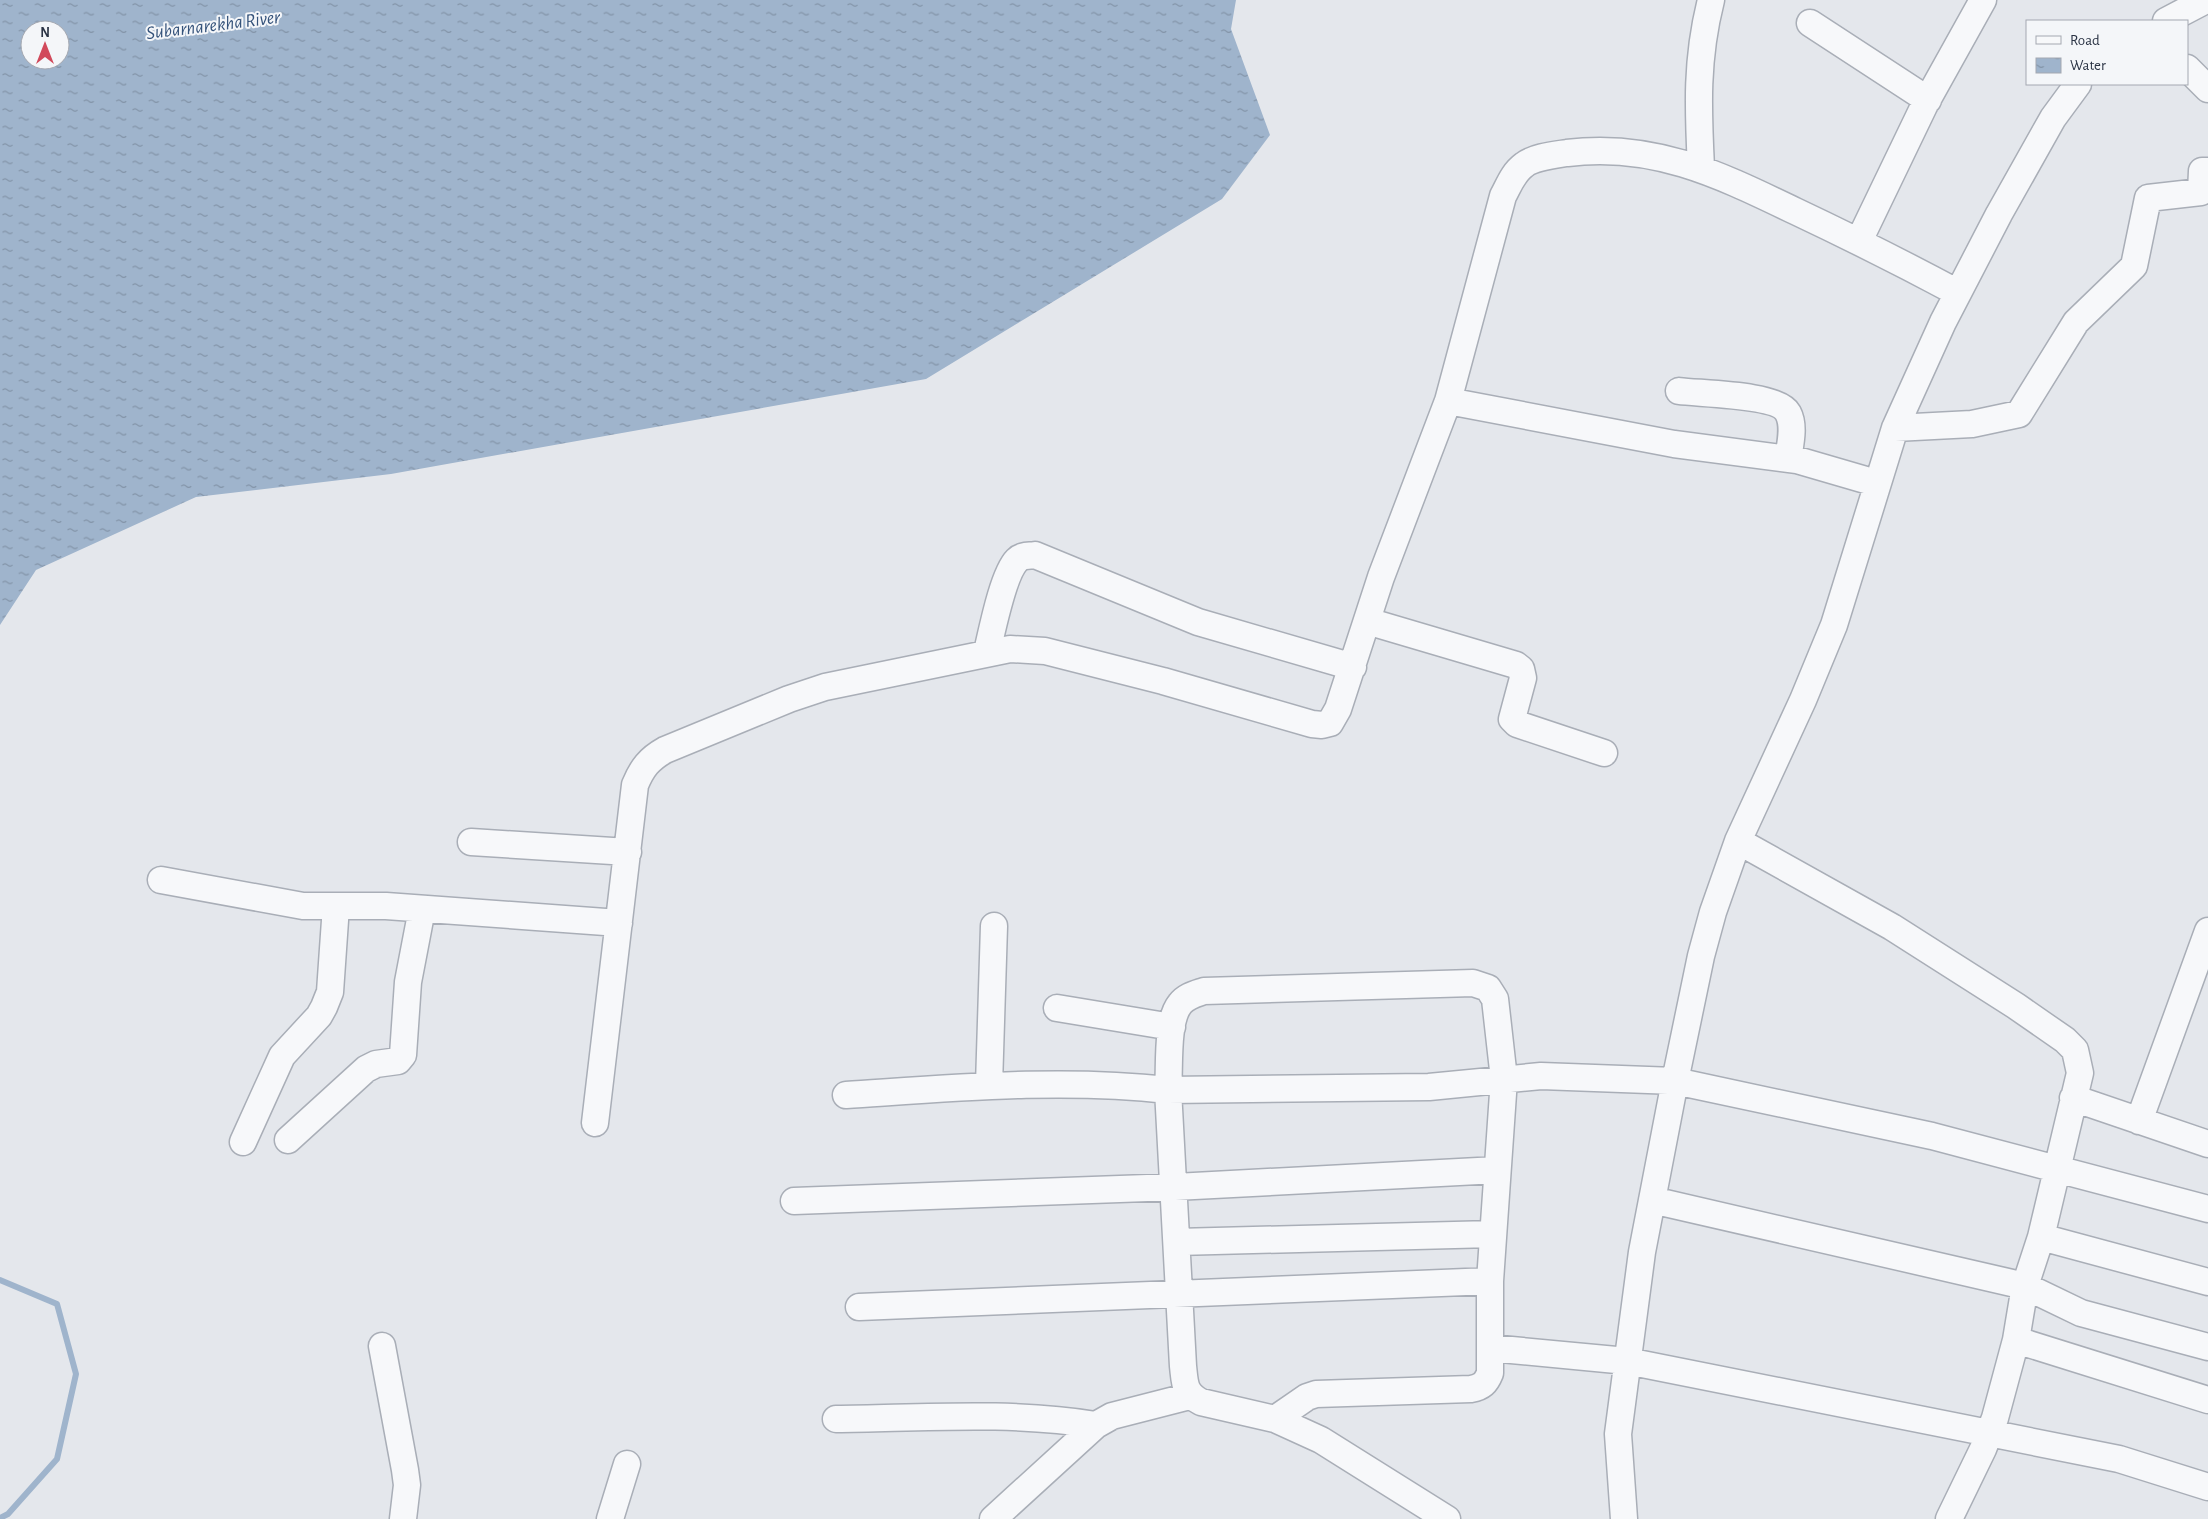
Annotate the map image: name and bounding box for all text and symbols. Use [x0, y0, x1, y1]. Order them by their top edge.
water label: Subarnarekha River [145, 8, 282, 43]
north arrow [20, 20, 70, 70]
legend [2026, 20, 2188, 85]
text: N [40, 26, 50, 40]
text: Road [2070, 33, 2100, 48]
text: Water [2070, 58, 2106, 73]

